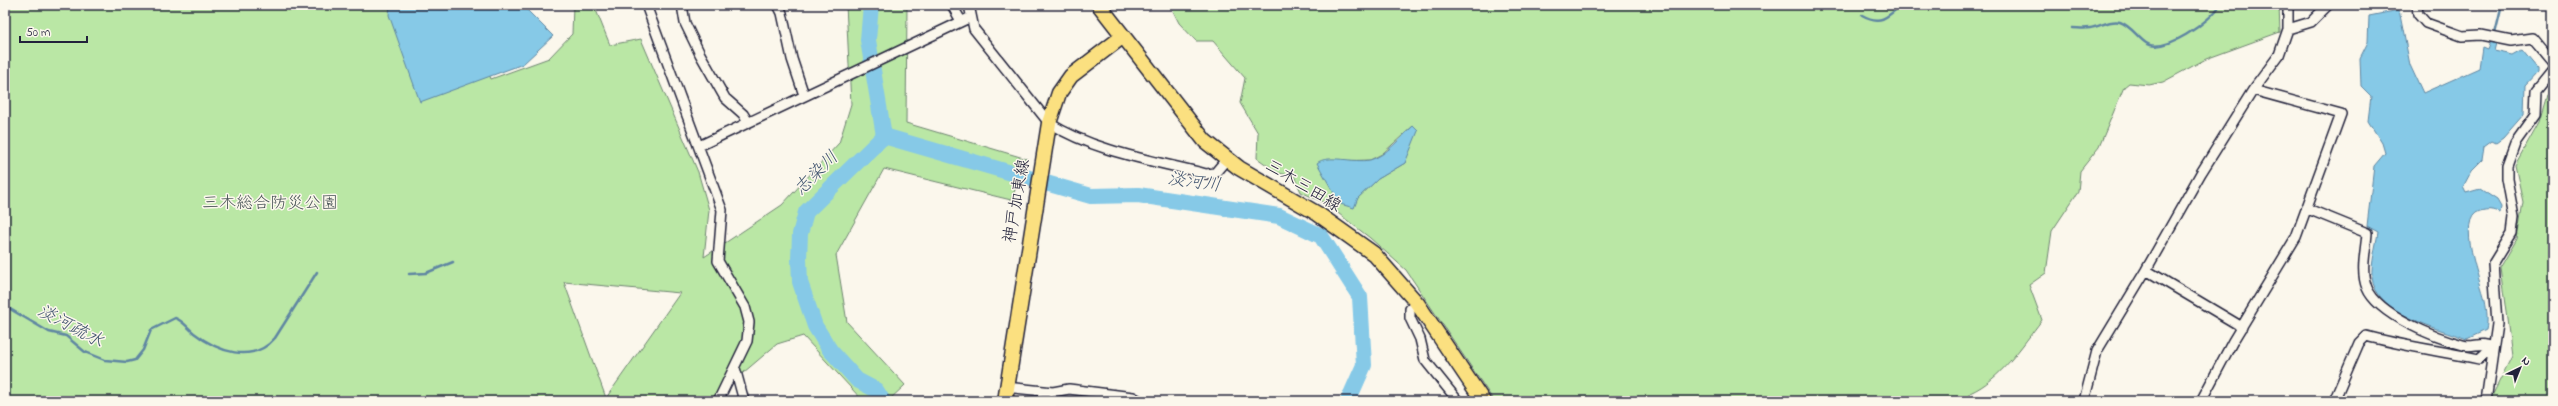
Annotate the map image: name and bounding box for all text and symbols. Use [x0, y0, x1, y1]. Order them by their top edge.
scale bar [20, 18, 87, 44]
text: 50 m [26, 24, 50, 42]
water label: 志染川 [789, 146, 845, 202]
street label: 三木三田線 [1260, 153, 1346, 219]
street label: 神戸加東線 [997, 157, 1037, 245]
water label: 淡河川 [1165, 166, 1223, 200]
park label: 三木総合防災公園 [202, 191, 338, 216]
water label: 淡河疏水 [32, 299, 108, 355]
north arrow [2500, 348, 2540, 388]
text: N [2518, 353, 2534, 370]

